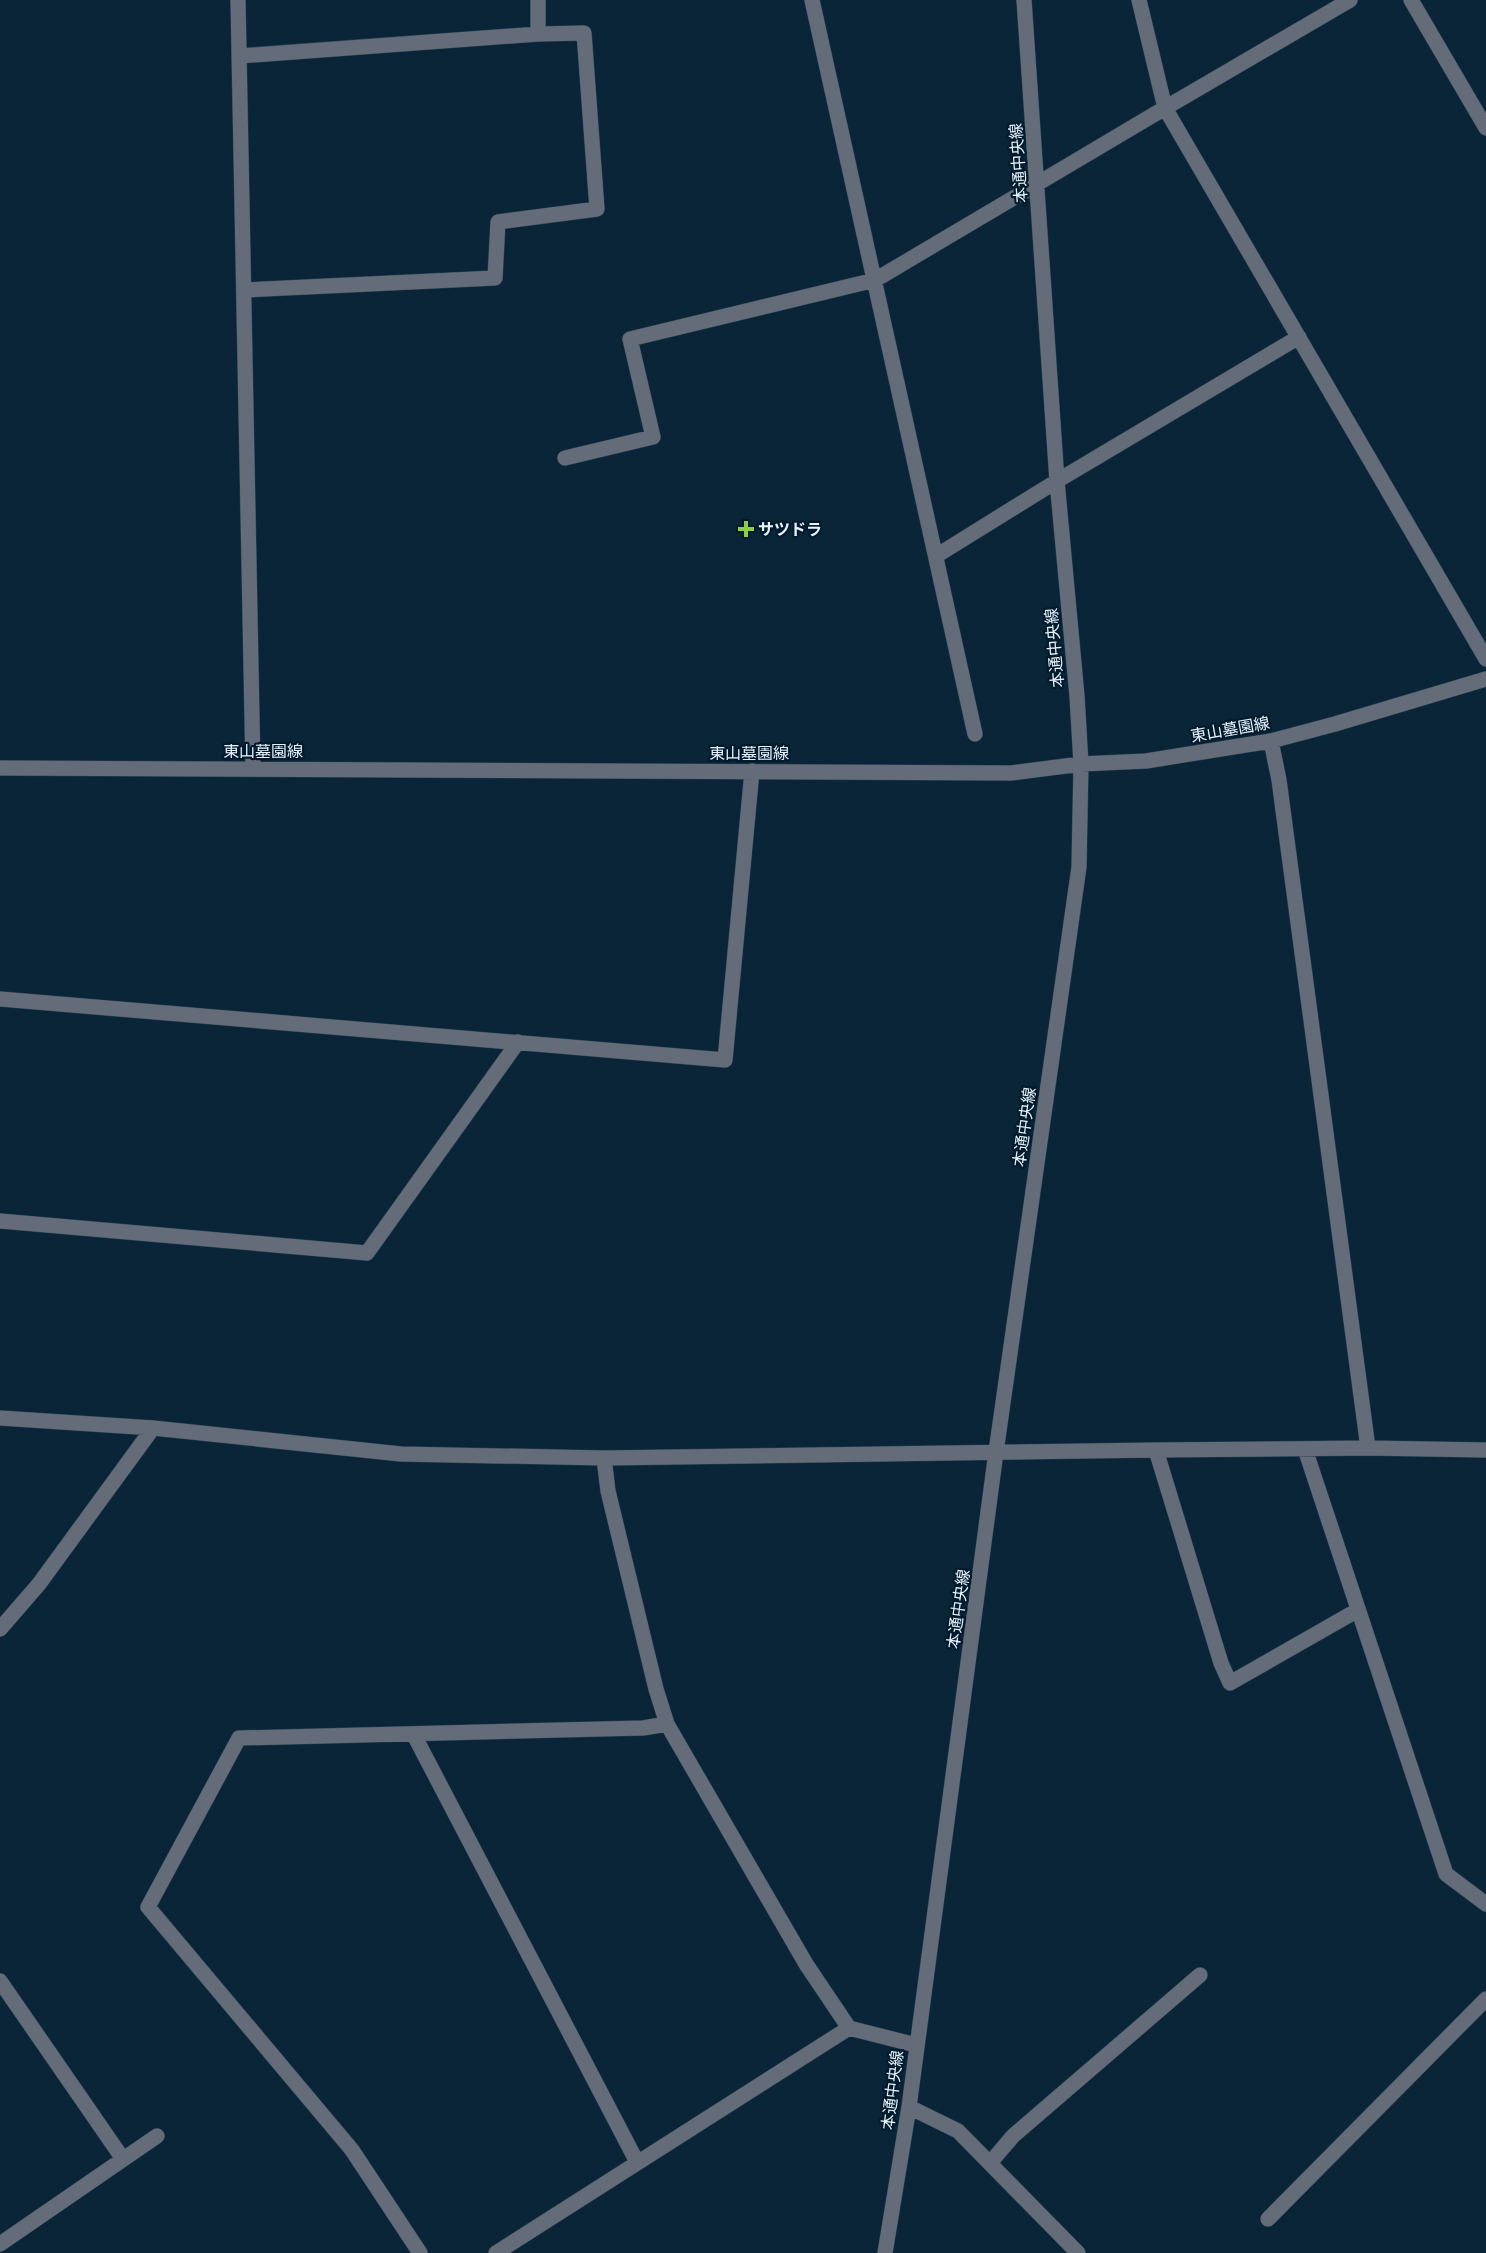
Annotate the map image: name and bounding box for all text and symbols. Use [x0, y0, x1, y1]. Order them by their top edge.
street label: 本通中央線 [1005, 122, 1030, 204]
place label: サツドラ [758, 519, 822, 538]
marker: サツドラ [739, 522, 753, 536]
street label: 本通中央線 [1041, 607, 1066, 689]
street label: 東山墓園線 [1189, 712, 1271, 745]
street label: 東山墓園線 [223, 741, 303, 760]
street label: 東山墓園線 [709, 743, 789, 762]
street label: 本通中央線 [1009, 1086, 1038, 1168]
street label: 本通中央線 [943, 1568, 972, 1650]
street label: 本通中央線 [877, 2049, 906, 2131]

